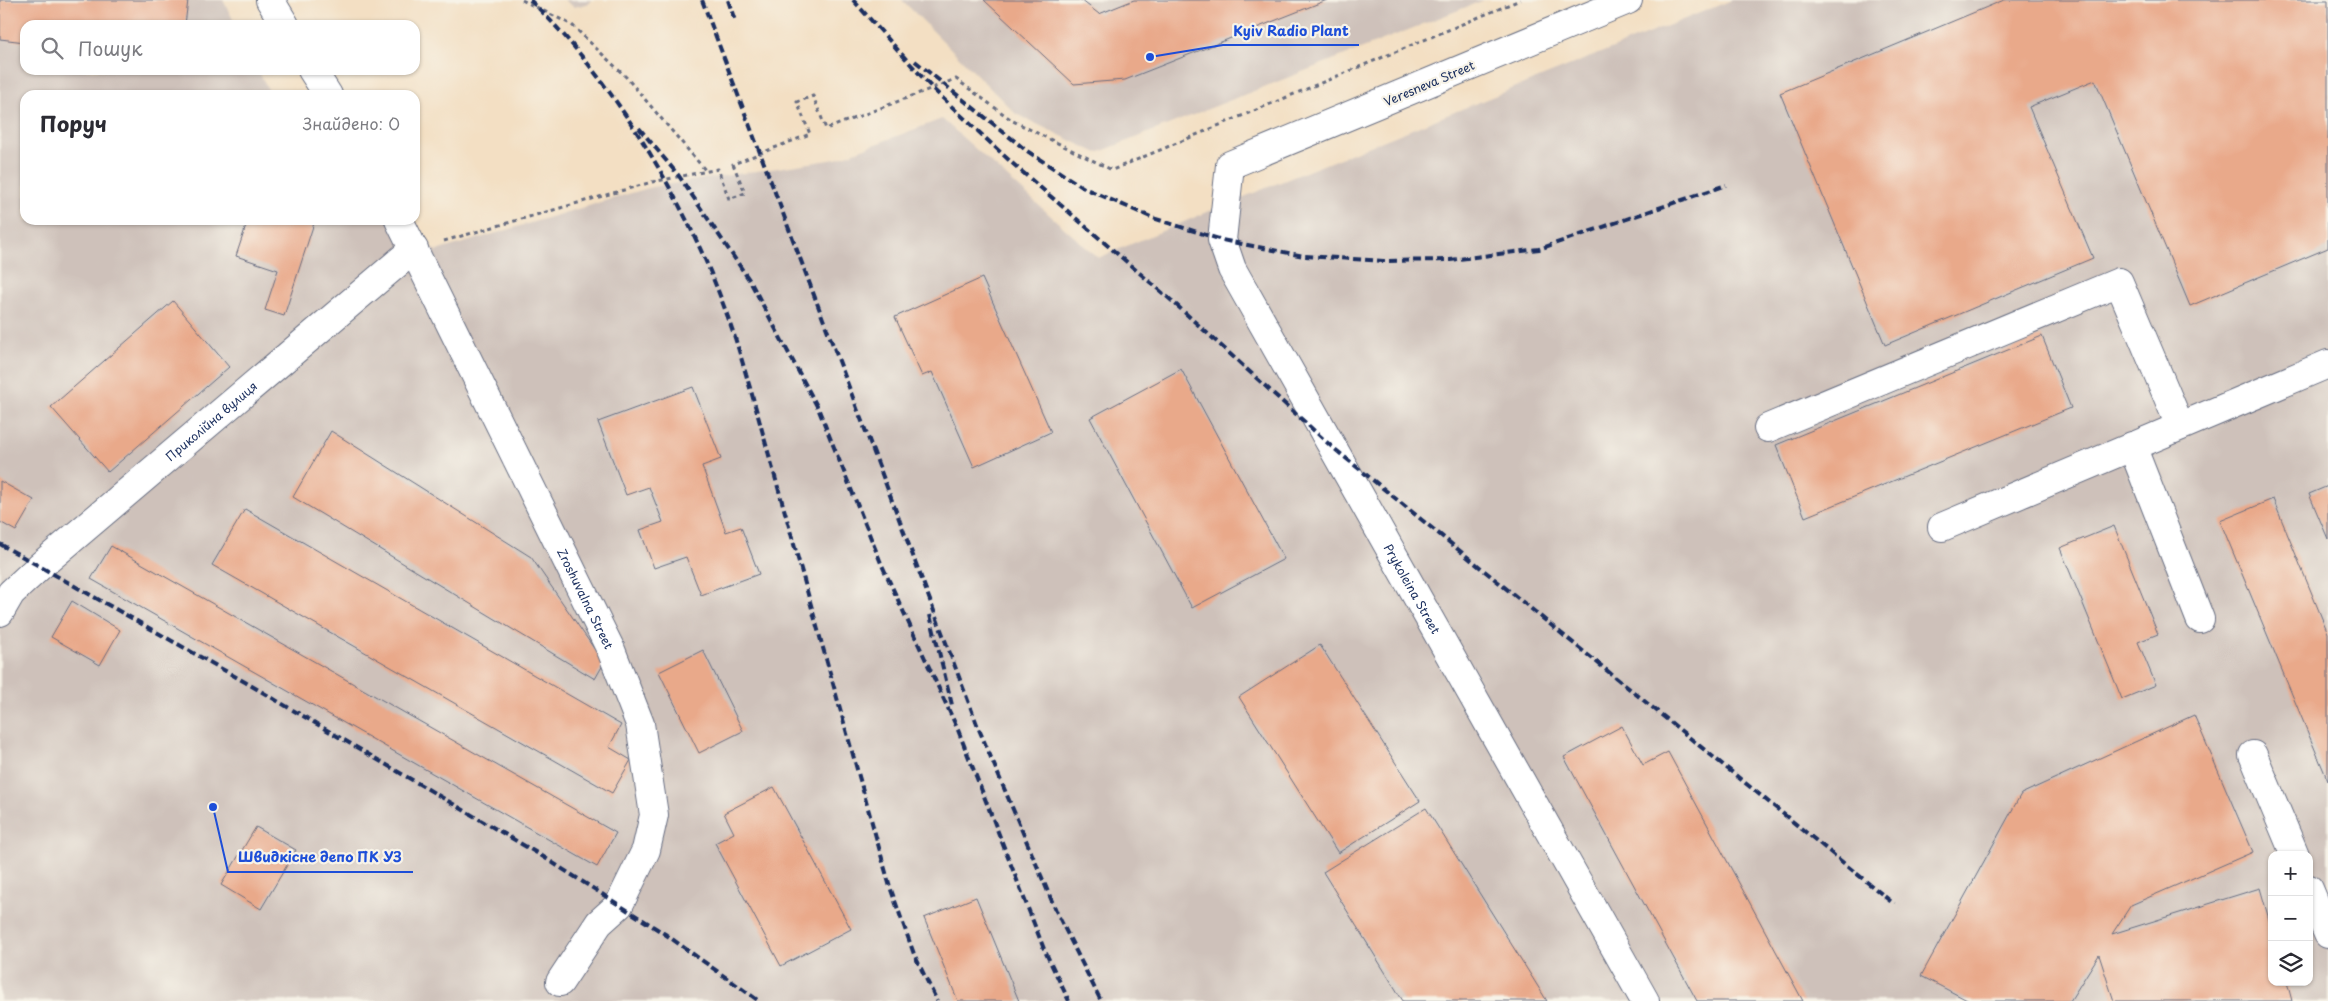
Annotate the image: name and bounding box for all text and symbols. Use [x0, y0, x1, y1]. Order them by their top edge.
callout: Kyiv Radio Plant [1223, 16, 1359, 45]
search box [20, 20, 420, 75]
text: Kyiv Radio Plant [1233, 20, 1349, 41]
icon: search [38, 34, 66, 62]
text: Пошук [78, 34, 143, 62]
street label: Veresneva Street [1381, 56, 1477, 110]
text: Поруч [40, 107, 107, 139]
text: Знайдено: 0 [303, 111, 400, 135]
street label: Приколійна вулиця [162, 377, 261, 465]
street label: Prykoleina Street [1380, 540, 1445, 637]
street label: Zroshuvalna Street [553, 545, 618, 652]
callout: Швидкісне депо ПК УЗ [228, 843, 413, 872]
text: Швидкісне депо ПК УЗ [238, 846, 402, 867]
map controls [2268, 851, 2313, 986]
button: + [2268, 851, 2313, 896]
button: − [2268, 896, 2313, 941]
button: layers [2268, 941, 2313, 986]

